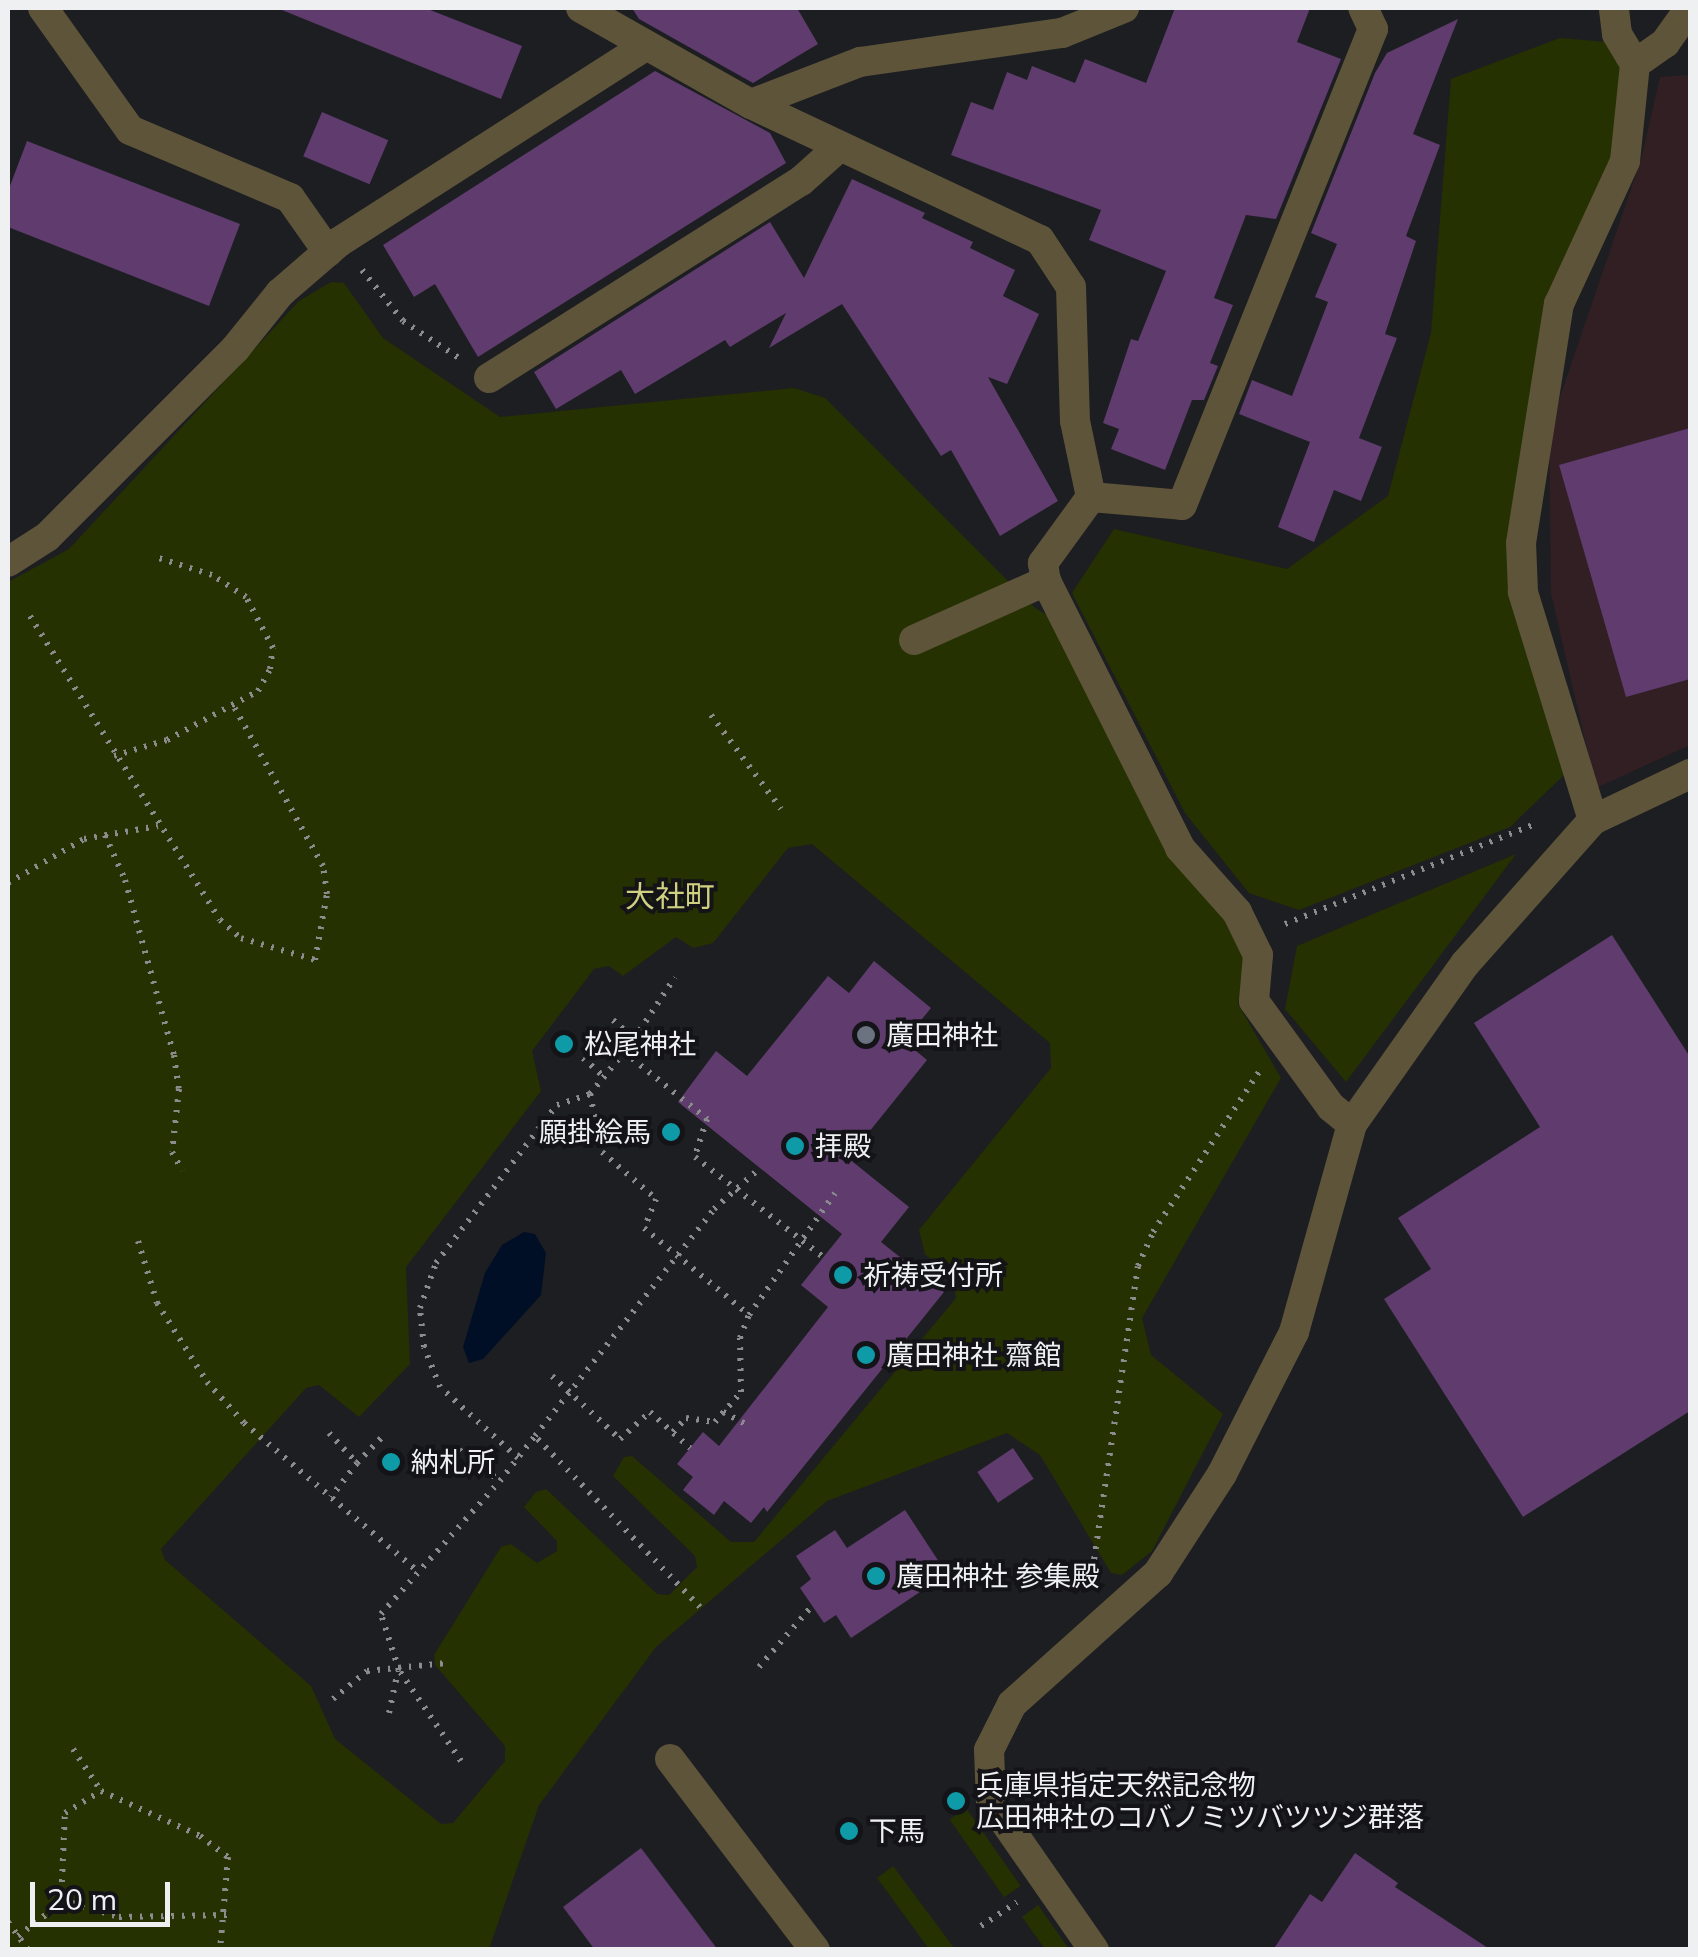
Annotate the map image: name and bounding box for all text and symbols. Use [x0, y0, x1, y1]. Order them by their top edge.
district label: 大社町 [625, 878, 715, 914]
place label: 廣田神社 [886, 1018, 998, 1052]
marker: 廣田神社 [855, 1024, 877, 1046]
place label: 松尾神社 [584, 1027, 696, 1061]
marker: 松尾神社 [553, 1033, 575, 1055]
place label: 願掛絵馬 [539, 1115, 651, 1149]
marker: 願掛絵馬 [660, 1121, 682, 1143]
place label: 拝殿 [815, 1129, 871, 1163]
marker: 拝殿 [784, 1135, 806, 1157]
place label: 祈祷受付所 [863, 1258, 1003, 1292]
marker: 祈祷受付所 [832, 1264, 854, 1286]
place label: 廣田神社 齋館 [886, 1338, 1061, 1372]
marker: 廣田神社 齋館 [855, 1344, 877, 1366]
place label: 納札所 [411, 1445, 495, 1479]
marker: 納札所 [380, 1451, 402, 1473]
place label: 廣田神社 参集殿 [896, 1559, 1099, 1593]
marker: 廣田神社 参集殿 [865, 1565, 887, 1587]
place label: 兵庫県指定天然記念物 広田神社のコバノミツバツツジ群落 [976, 1768, 1424, 1834]
marker: 兵庫県指定天然記念物 広田神社のコバノミツバツツジ群落 [945, 1790, 967, 1812]
place label: 下馬 [869, 1814, 925, 1848]
marker: 下馬 [838, 1820, 860, 1842]
scale bar [35, 1862, 175, 1924]
text: 20 m [47, 1880, 117, 1918]

